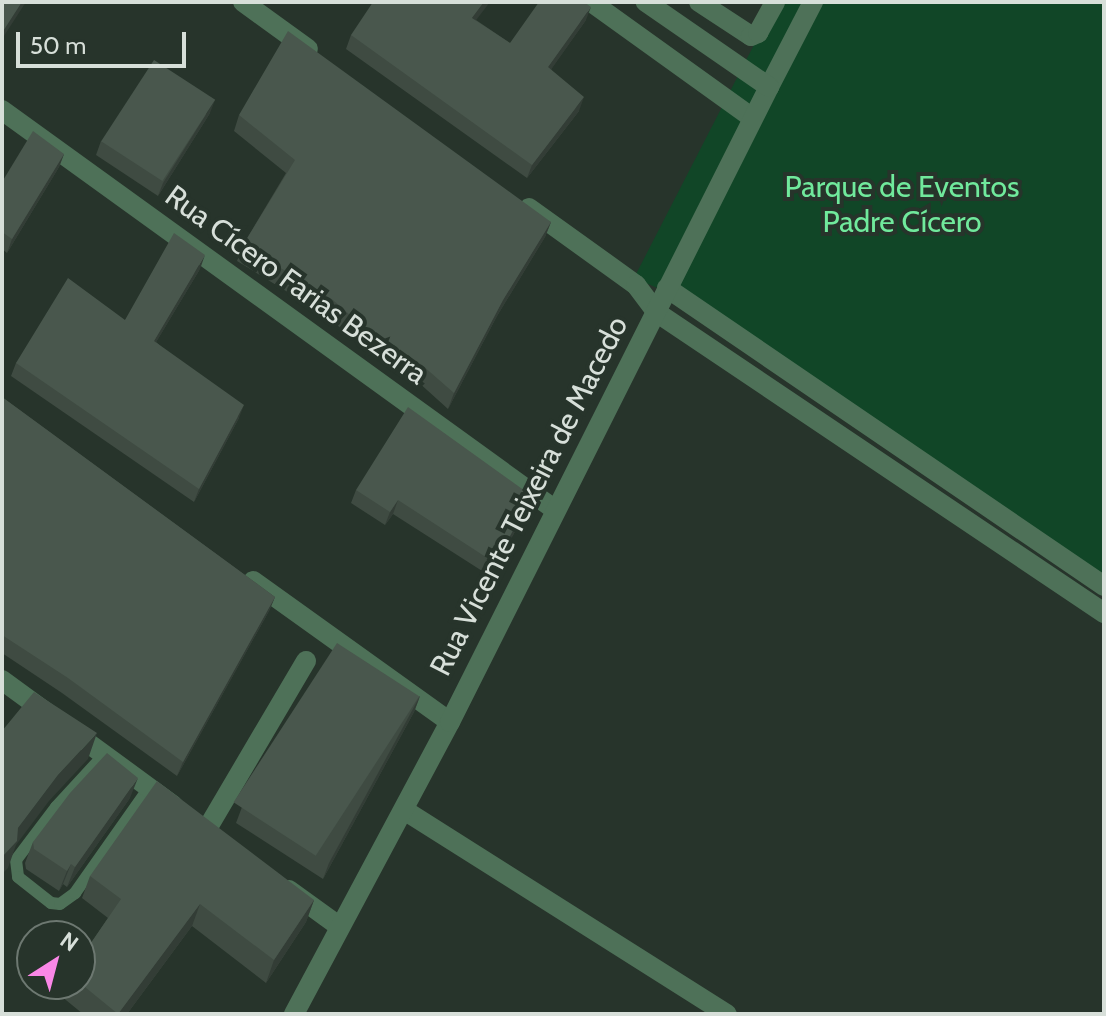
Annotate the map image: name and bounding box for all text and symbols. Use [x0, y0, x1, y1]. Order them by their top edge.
scale bar [20, 16, 190, 66]
text: 50 m [30, 31, 86, 60]
park label: Parque de Eventos Padre Cícero [785, 169, 1019, 240]
street label: Rua Cícero Farias Bezerra [158, 178, 434, 392]
street label: Rua Vicente Teixeira de Macedo [423, 310, 635, 682]
north arrow [16, 920, 96, 1000]
text: N [55, 926, 83, 957]

